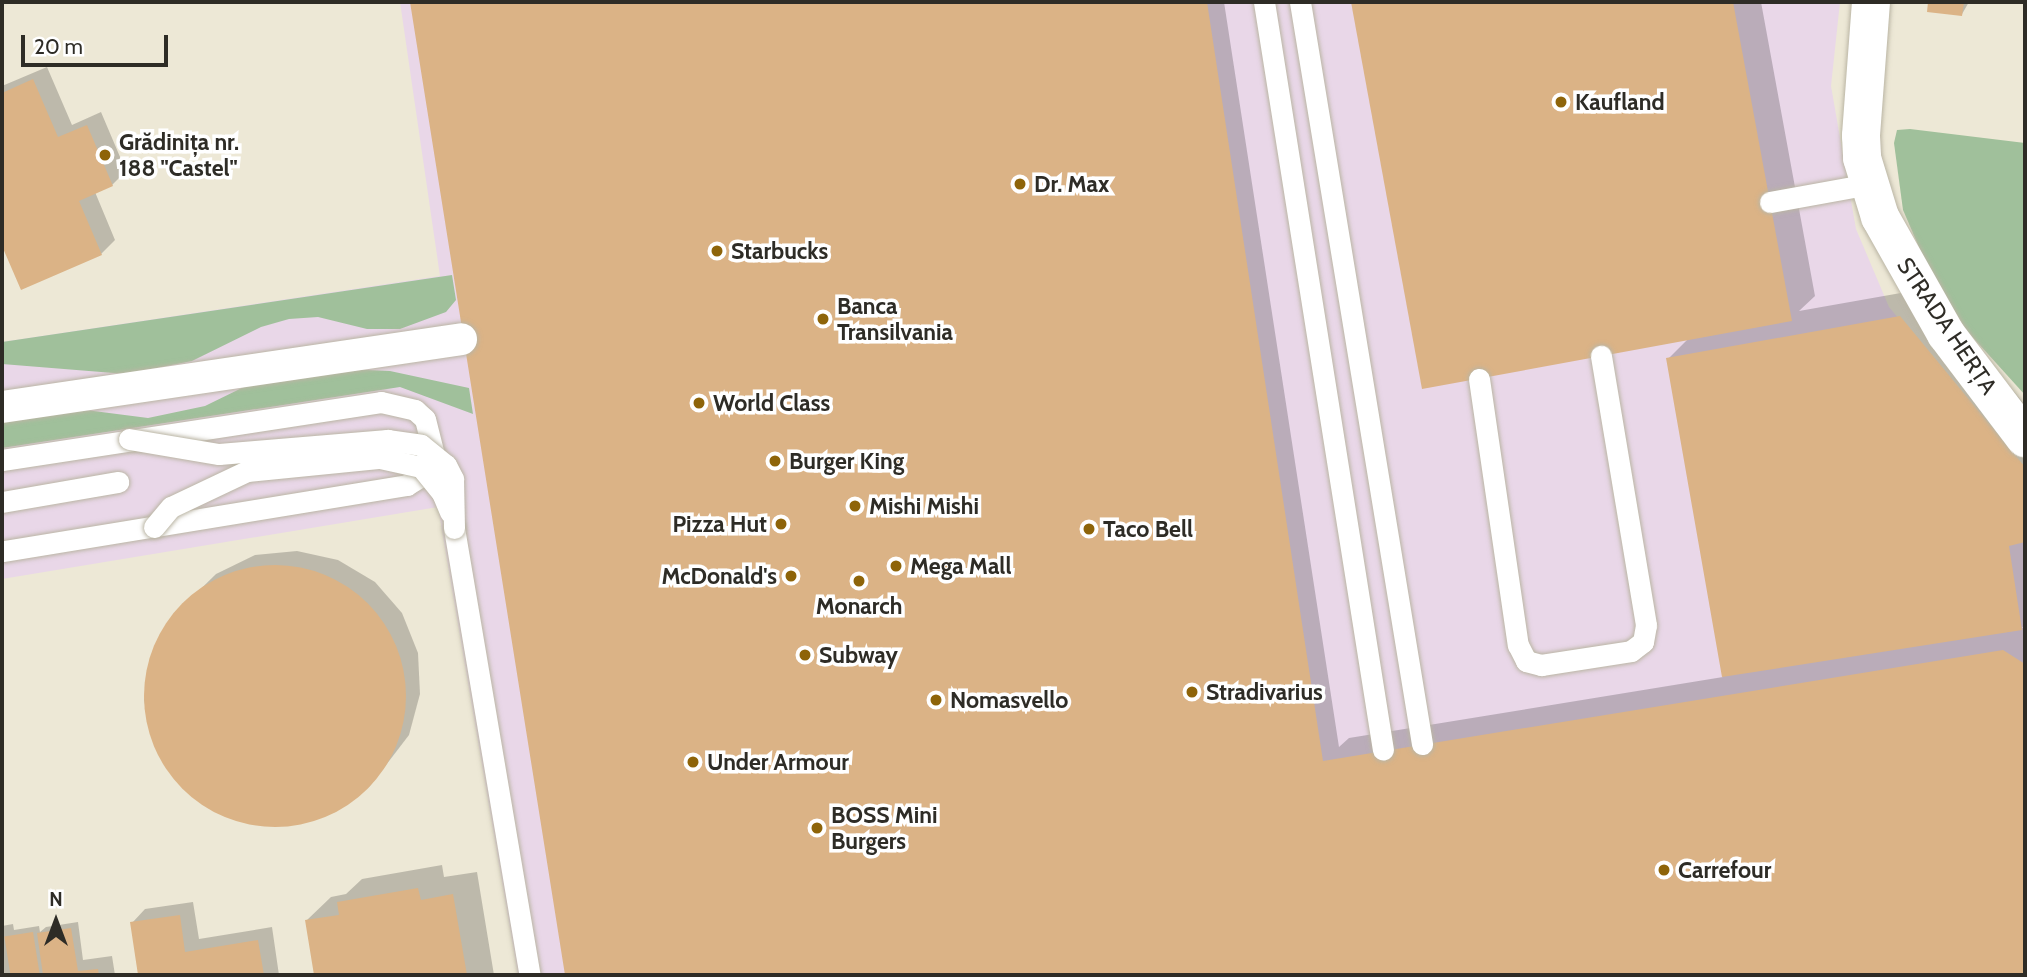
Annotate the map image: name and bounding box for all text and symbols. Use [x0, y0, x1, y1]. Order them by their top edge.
scale bar [24, 21, 172, 65]
text: 20 m [34, 34, 83, 59]
place label: Kaufland [1575, 88, 1665, 116]
marker: Kaufland [1553, 94, 1569, 110]
place label: Grădinița nr. 188 "Castel" [119, 128, 239, 182]
marker: Grădinița nr. 188 "Castel" [97, 147, 113, 163]
place label: Dr. Max [1034, 170, 1109, 198]
marker: Dr. Max [1012, 176, 1028, 192]
place label: Starbucks [731, 237, 828, 265]
marker: Starbucks [709, 243, 725, 259]
street label: STRADA HERȚA [1891, 252, 2003, 400]
place label: Banca Transilvania [837, 292, 953, 346]
marker: Banca Transilvania [815, 311, 831, 327]
place label: World Class [713, 389, 830, 417]
marker: World Class [691, 395, 707, 411]
place label: Burger King [789, 447, 904, 475]
marker: Burger King [767, 453, 783, 469]
place label: Mishi Mishi [869, 492, 979, 520]
marker: Mishi Mishi [847, 498, 863, 514]
place label: Pizza Hut [672, 510, 767, 538]
place label: Taco Bell [1103, 515, 1193, 543]
marker: Pizza Hut [773, 516, 789, 532]
marker: Taco Bell [1081, 521, 1097, 537]
place label: Mega Mall [910, 552, 1011, 580]
marker: Mega Mall [888, 558, 904, 574]
place label: McDonald's [661, 562, 777, 590]
marker: McDonald's [783, 568, 799, 584]
marker: Monarch [851, 573, 867, 589]
place label: Monarch [816, 592, 902, 620]
place label: Subway [819, 641, 898, 669]
marker: Subway [797, 647, 813, 663]
place label: Stradivarius [1206, 678, 1323, 706]
marker: Stradivarius [1184, 684, 1200, 700]
place label: Nomasvello [950, 686, 1068, 714]
marker: Nomasvello [928, 692, 944, 708]
place label: Under Armour [707, 748, 849, 776]
marker: Under Armour [685, 754, 701, 770]
place label: BOSS Mini Burgers [831, 801, 937, 855]
marker: BOSS Mini Burgers [809, 820, 825, 836]
place label: Carrefour [1678, 856, 1771, 884]
marker: Carrefour [1656, 862, 1672, 878]
north arrow [21, 886, 91, 956]
text: N [49, 888, 63, 911]

